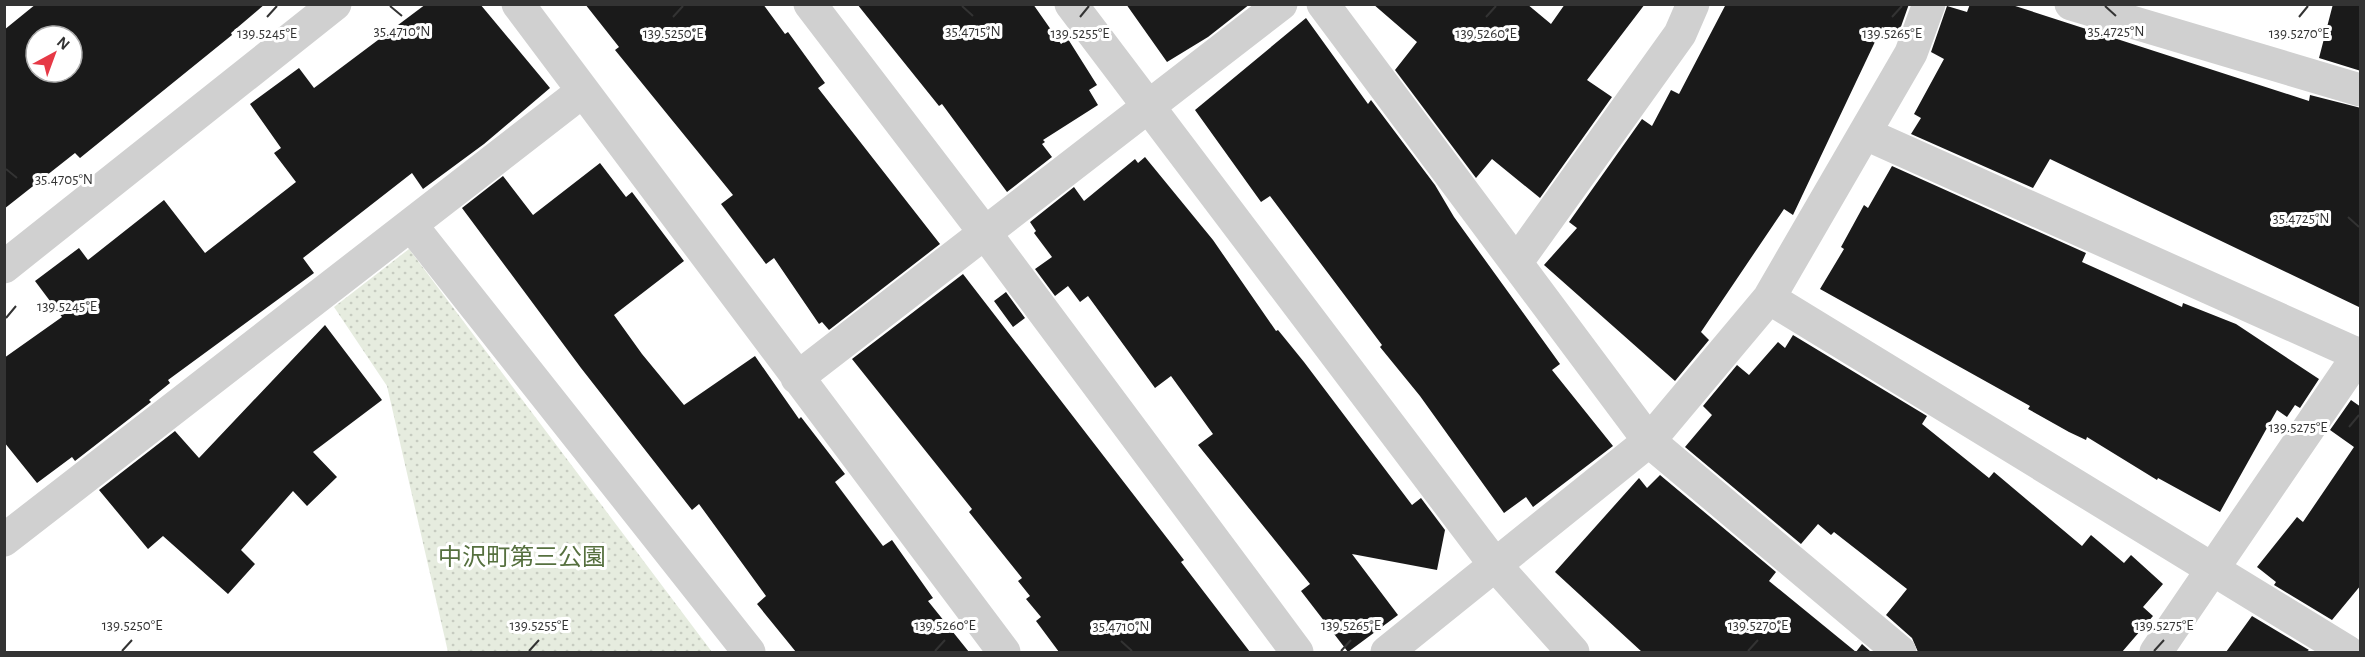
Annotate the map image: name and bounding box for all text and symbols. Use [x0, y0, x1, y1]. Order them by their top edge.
north arrow [24, 24, 84, 84]
text: 35.4710°N [373, 24, 431, 39]
text: 35.4715°N [945, 24, 1001, 39]
text: 35.4725°N [2087, 24, 2145, 39]
text: 139.5245°E [237, 26, 297, 41]
text: 139.5250°E [643, 26, 703, 41]
text: 139.5255°E [1050, 26, 1110, 41]
text: 139.5260°E [1455, 26, 1517, 41]
text: 139.5265°E [1862, 26, 1922, 41]
text: 139.5270°E [2269, 26, 2329, 41]
text: N [54, 34, 73, 53]
text: 35.4705°N [35, 172, 93, 187]
text: 35.4725°N [2272, 211, 2330, 226]
text: 139.5245°E [37, 299, 97, 314]
text: 139.5275°E [2268, 420, 2328, 435]
park label: 中沢町第三公園 [438, 544, 606, 570]
text: 139.5250°E [102, 618, 162, 633]
text: 139.5255°E [509, 618, 569, 633]
text: 139.5260°E [914, 618, 976, 633]
text: 139.5265°E [1321, 618, 1381, 633]
text: 139.5270°E [1728, 618, 1788, 633]
text: 139.5275°E [2134, 618, 2194, 633]
text: 35.4710°N [1092, 619, 1150, 634]

